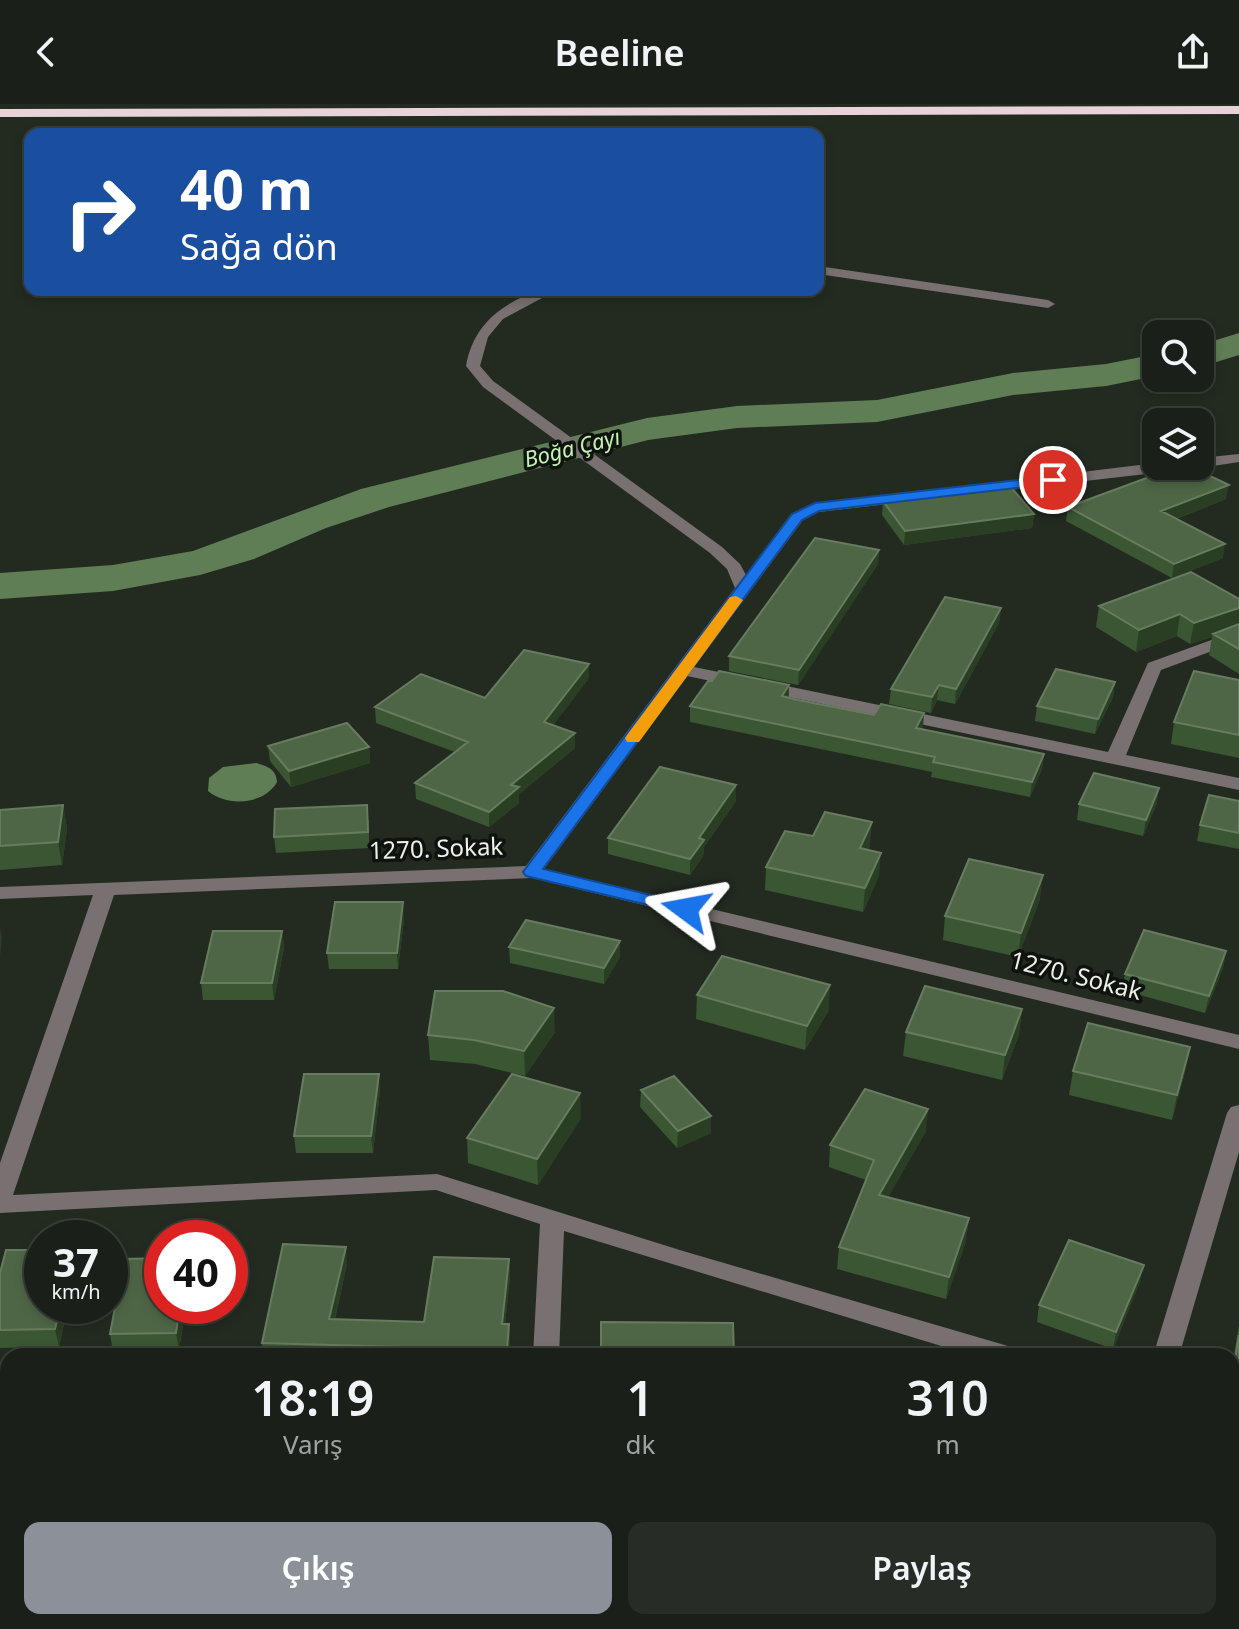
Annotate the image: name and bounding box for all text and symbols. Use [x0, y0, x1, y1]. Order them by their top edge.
text: Beeline [554, 28, 685, 77]
icon: back [24, 30, 68, 74]
icon: share [1171, 30, 1215, 74]
text: 40 m [180, 150, 313, 226]
icon: right [48, 160, 152, 264]
text: Sağa dön [180, 222, 338, 271]
map controls [1142, 320, 1214, 480]
button: search [1142, 320, 1214, 392]
button: layers [1142, 408, 1214, 480]
water label: Boğa Çayı [521, 421, 623, 473]
pin [1019, 446, 1087, 514]
icon: arrive [1031, 458, 1075, 502]
street label: 1270. Sokak [368, 829, 504, 866]
position arrow [644, 867, 728, 951]
street label: 1270. Sokak [1007, 942, 1146, 1007]
speed limit sign: 40 [144, 1220, 248, 1324]
text: 37 [53, 1234, 99, 1289]
text: km/h [51, 1278, 101, 1305]
text: 18:19 [251, 1365, 374, 1430]
text: 1 [627, 1365, 654, 1430]
text: 310 [906, 1365, 989, 1430]
text: Varış [283, 1426, 342, 1462]
text: dk [625, 1426, 655, 1462]
text: m [935, 1426, 960, 1462]
button: Çıkış [24, 1522, 612, 1614]
button: Paylaş [628, 1522, 1216, 1614]

